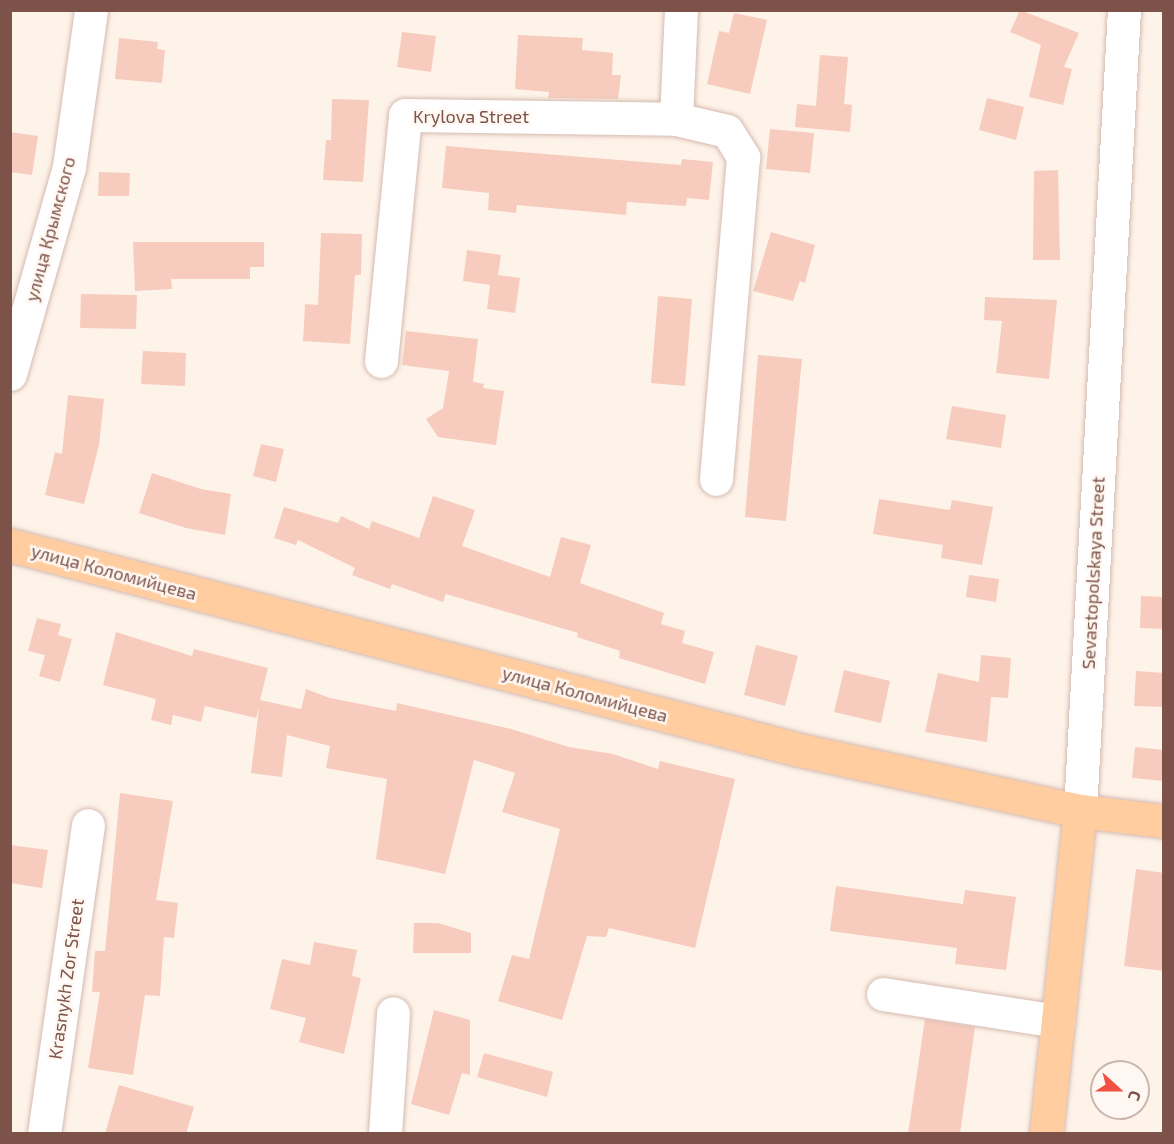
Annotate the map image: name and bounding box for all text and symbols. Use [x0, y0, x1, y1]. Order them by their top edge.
street label: Krylova Street [413, 105, 529, 127]
street label: улица Крымского [20, 154, 80, 304]
street label: Sevastopolskaya Street [1077, 476, 1109, 670]
street label: улица Коломийцева [29, 540, 199, 604]
street label: улица Коломийцева [500, 662, 670, 726]
street label: Krasnykh Zor Street [44, 897, 88, 1061]
north arrow [1090, 1060, 1150, 1120]
text: С [1125, 1088, 1146, 1104]

